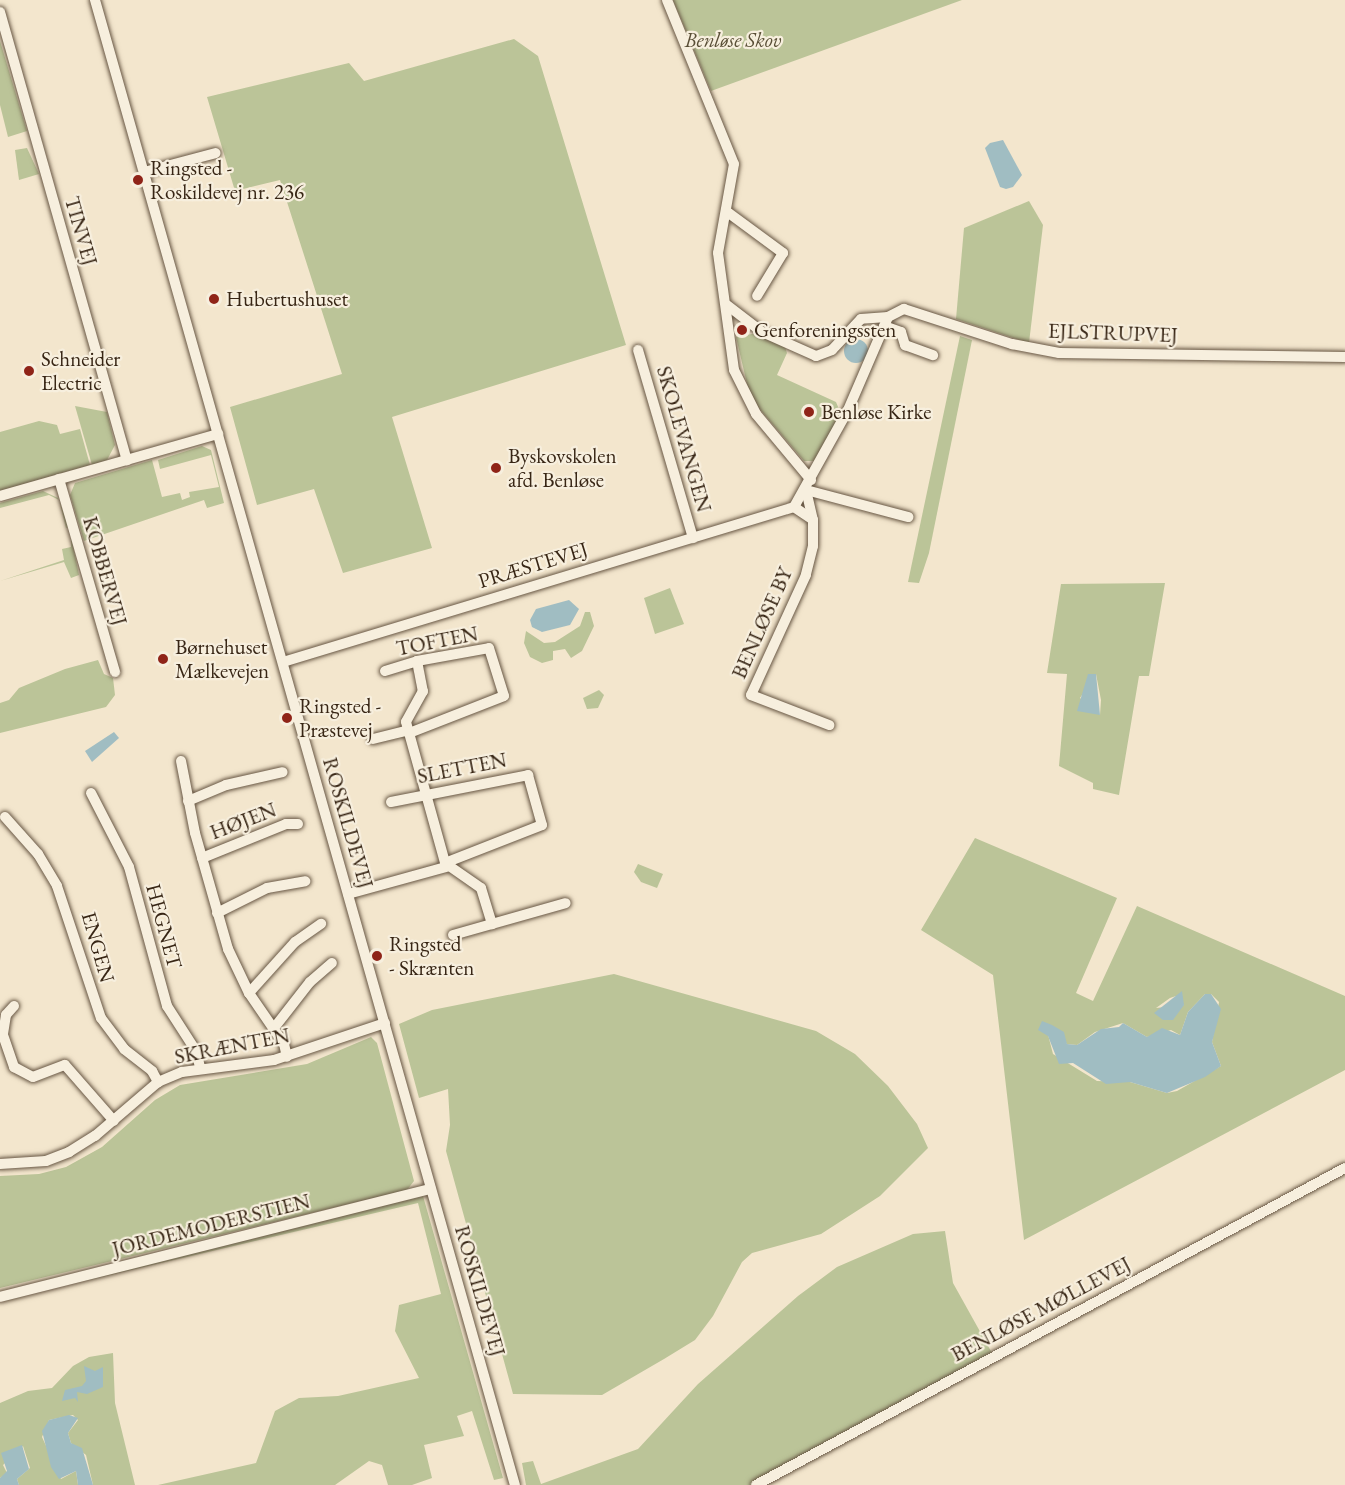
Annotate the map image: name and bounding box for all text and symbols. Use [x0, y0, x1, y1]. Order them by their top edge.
park label: Benløse Skov [685, 27, 781, 53]
place label: Ringsted - Roskildevej nr. 236 [150, 155, 304, 205]
marker: Ringsted - Roskildevej nr. 236 [131, 173, 145, 187]
street label: TINVEJ [59, 193, 103, 269]
place label: Hubertushuset [226, 286, 348, 312]
marker: Hubertushuset [207, 292, 221, 306]
place label: Genforeningssten [754, 317, 896, 343]
street label: EJLSTRUPVEJ [1047, 318, 1179, 348]
marker: Genforeningssten [735, 323, 749, 337]
place label: Schneider Electric [41, 346, 120, 396]
street label: SKOLEVANGEN [651, 363, 717, 515]
marker: Schneider Electric [22, 364, 36, 378]
place label: Benløse Kirke [821, 399, 932, 425]
marker: Benløse Kirke [802, 405, 816, 419]
place label: Byskovskolen afd. Benløse [508, 443, 616, 493]
marker: Byskovskolen afd. Benløse [489, 461, 503, 475]
street label: KOBBERVEJ [77, 513, 133, 629]
street label: PRÆSTEVEJ [475, 536, 591, 594]
street label: BENLØSE BY [726, 563, 798, 683]
street label: TOFTEN [394, 621, 480, 661]
place label: Børnehuset Mælkevejen [175, 634, 269, 684]
marker: Børnehuset Mælkevejen [156, 652, 170, 666]
place label: Ringsted - Præstevej [299, 693, 381, 743]
marker: Ringsted - Præstevej [280, 711, 294, 725]
street label: SLETTEN [415, 747, 509, 789]
street label: ROSKILDEVEJ [317, 755, 379, 891]
street label: HØJEN [206, 797, 280, 845]
street label: HEGNET [141, 881, 187, 971]
street label: ENGEN [76, 909, 120, 985]
place label: Ringsted - Skrænten [389, 931, 474, 981]
marker: Ringsted - Skrænten [370, 949, 384, 963]
street label: SKRÆNTEN [172, 1023, 292, 1069]
street label: JORDEMODERSTIEN [110, 1188, 312, 1262]
street label: ROSKILDEVEJ [449, 1223, 511, 1359]
street label: BENLØSE MØLLEVEJ [947, 1251, 1135, 1367]

